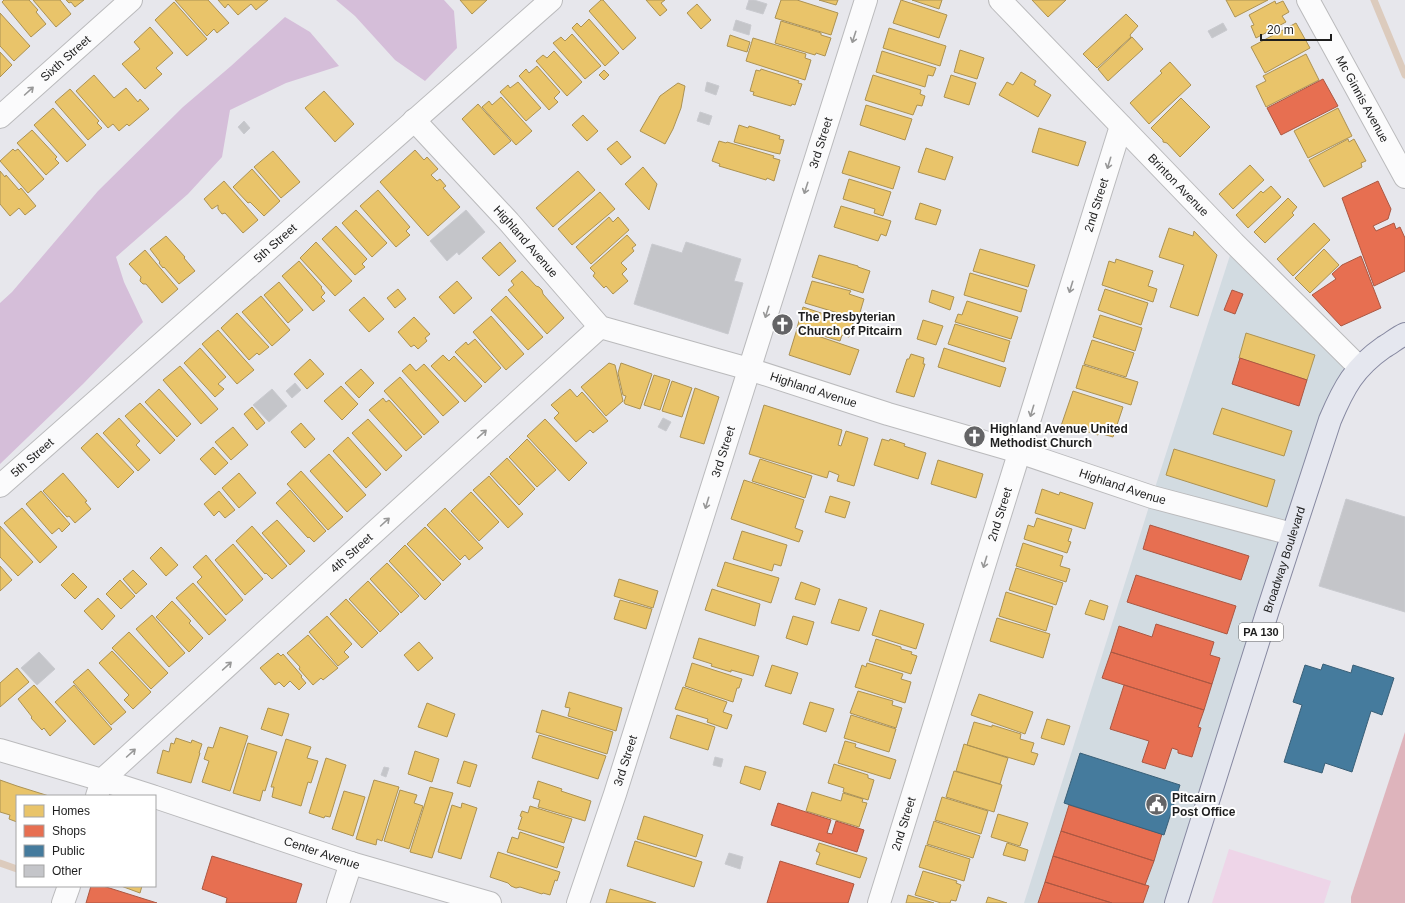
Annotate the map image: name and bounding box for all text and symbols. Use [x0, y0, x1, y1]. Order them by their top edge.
scale bar [1261, 16, 1331, 42]
text: 20 m [1267, 23, 1294, 37]
one-way arrow [850, 31, 857, 44]
street label: Sixth Street [38, 32, 94, 84]
street label: Mc Ginnis Avenue [1333, 53, 1392, 145]
one-way arrow [24, 86, 34, 96]
street label: 3rd Street [806, 115, 836, 170]
street label: Brinton Avenue [1145, 151, 1212, 219]
one-way arrow [1105, 157, 1113, 169]
street label: 2nd Street [1081, 176, 1112, 234]
one-way arrow [802, 181, 809, 194]
street label: Highland Avenue [490, 203, 561, 280]
street label: 5th Street [251, 220, 300, 266]
one-way arrow [1067, 280, 1074, 293]
one-way arrow [763, 305, 770, 318]
place label: The Presbyterian Church of Pitcairn [798, 310, 902, 338]
church icon: The Presbyterian Church of Pitcairn [769, 311, 795, 337]
street label: Highland Avenue [768, 369, 859, 411]
one-way arrow [1028, 405, 1035, 418]
place label: Highland Avenue United Methodist Church [990, 422, 1128, 450]
church icon: Highland Avenue United Methodist Church [962, 423, 988, 449]
street label: 3rd Street [709, 424, 738, 479]
one-way arrow [476, 430, 487, 439]
street label: 5th Street [8, 435, 57, 480]
street label: Highland Avenue [1077, 466, 1168, 507]
street label: 2nd Street [985, 485, 1015, 543]
one-way arrow [703, 496, 710, 509]
street label: Broadway Boulevard [1261, 505, 1308, 615]
one-way arrow [380, 518, 390, 527]
street label: 4th Street [327, 530, 376, 576]
one-way arrow [981, 555, 988, 568]
road number: PA 130 [1239, 623, 1283, 641]
one-way arrow [222, 661, 232, 670]
street label: 3rd Street [611, 733, 640, 788]
one-way arrow [126, 749, 136, 758]
place label: Pitcairn Post Office [1172, 791, 1236, 819]
public building icon: Pitcairn Post Office [1143, 792, 1169, 818]
legend [16, 795, 156, 887]
street label: 2nd Street [889, 795, 919, 852]
text: Homes [52, 804, 90, 818]
text: Shops [52, 824, 86, 838]
street label: Center Avenue [282, 834, 362, 872]
text: Public [52, 844, 85, 858]
text: Other [52, 864, 82, 878]

